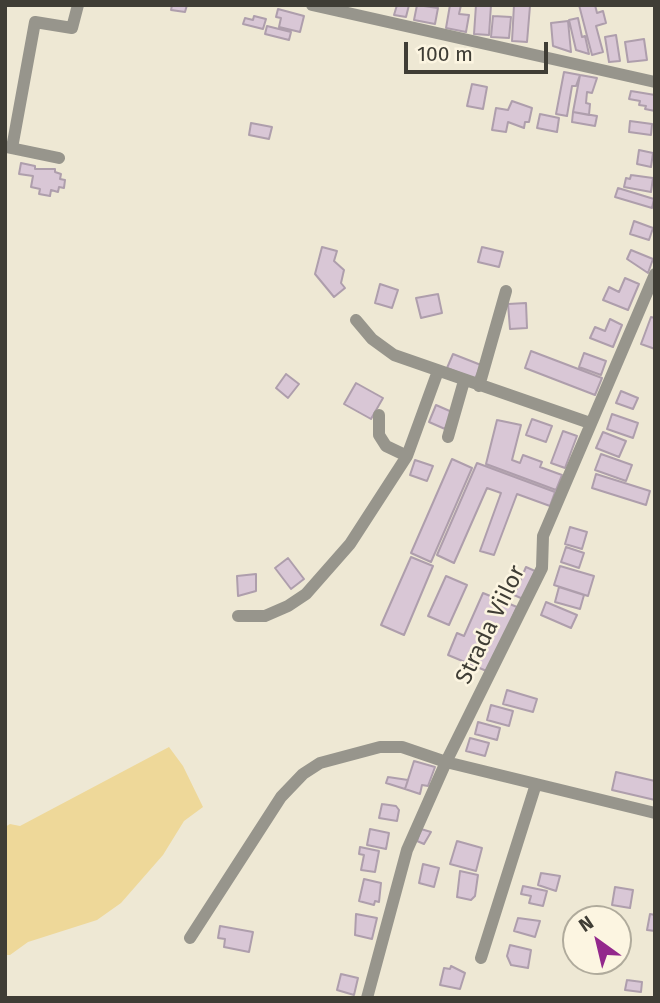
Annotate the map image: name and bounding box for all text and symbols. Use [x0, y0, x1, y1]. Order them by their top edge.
scale bar [408, 28, 552, 72]
text: 100 m [417, 41, 473, 67]
street label: Strada Viilor [450, 561, 532, 689]
north arrow [562, 905, 632, 975]
text: N [574, 911, 598, 937]

